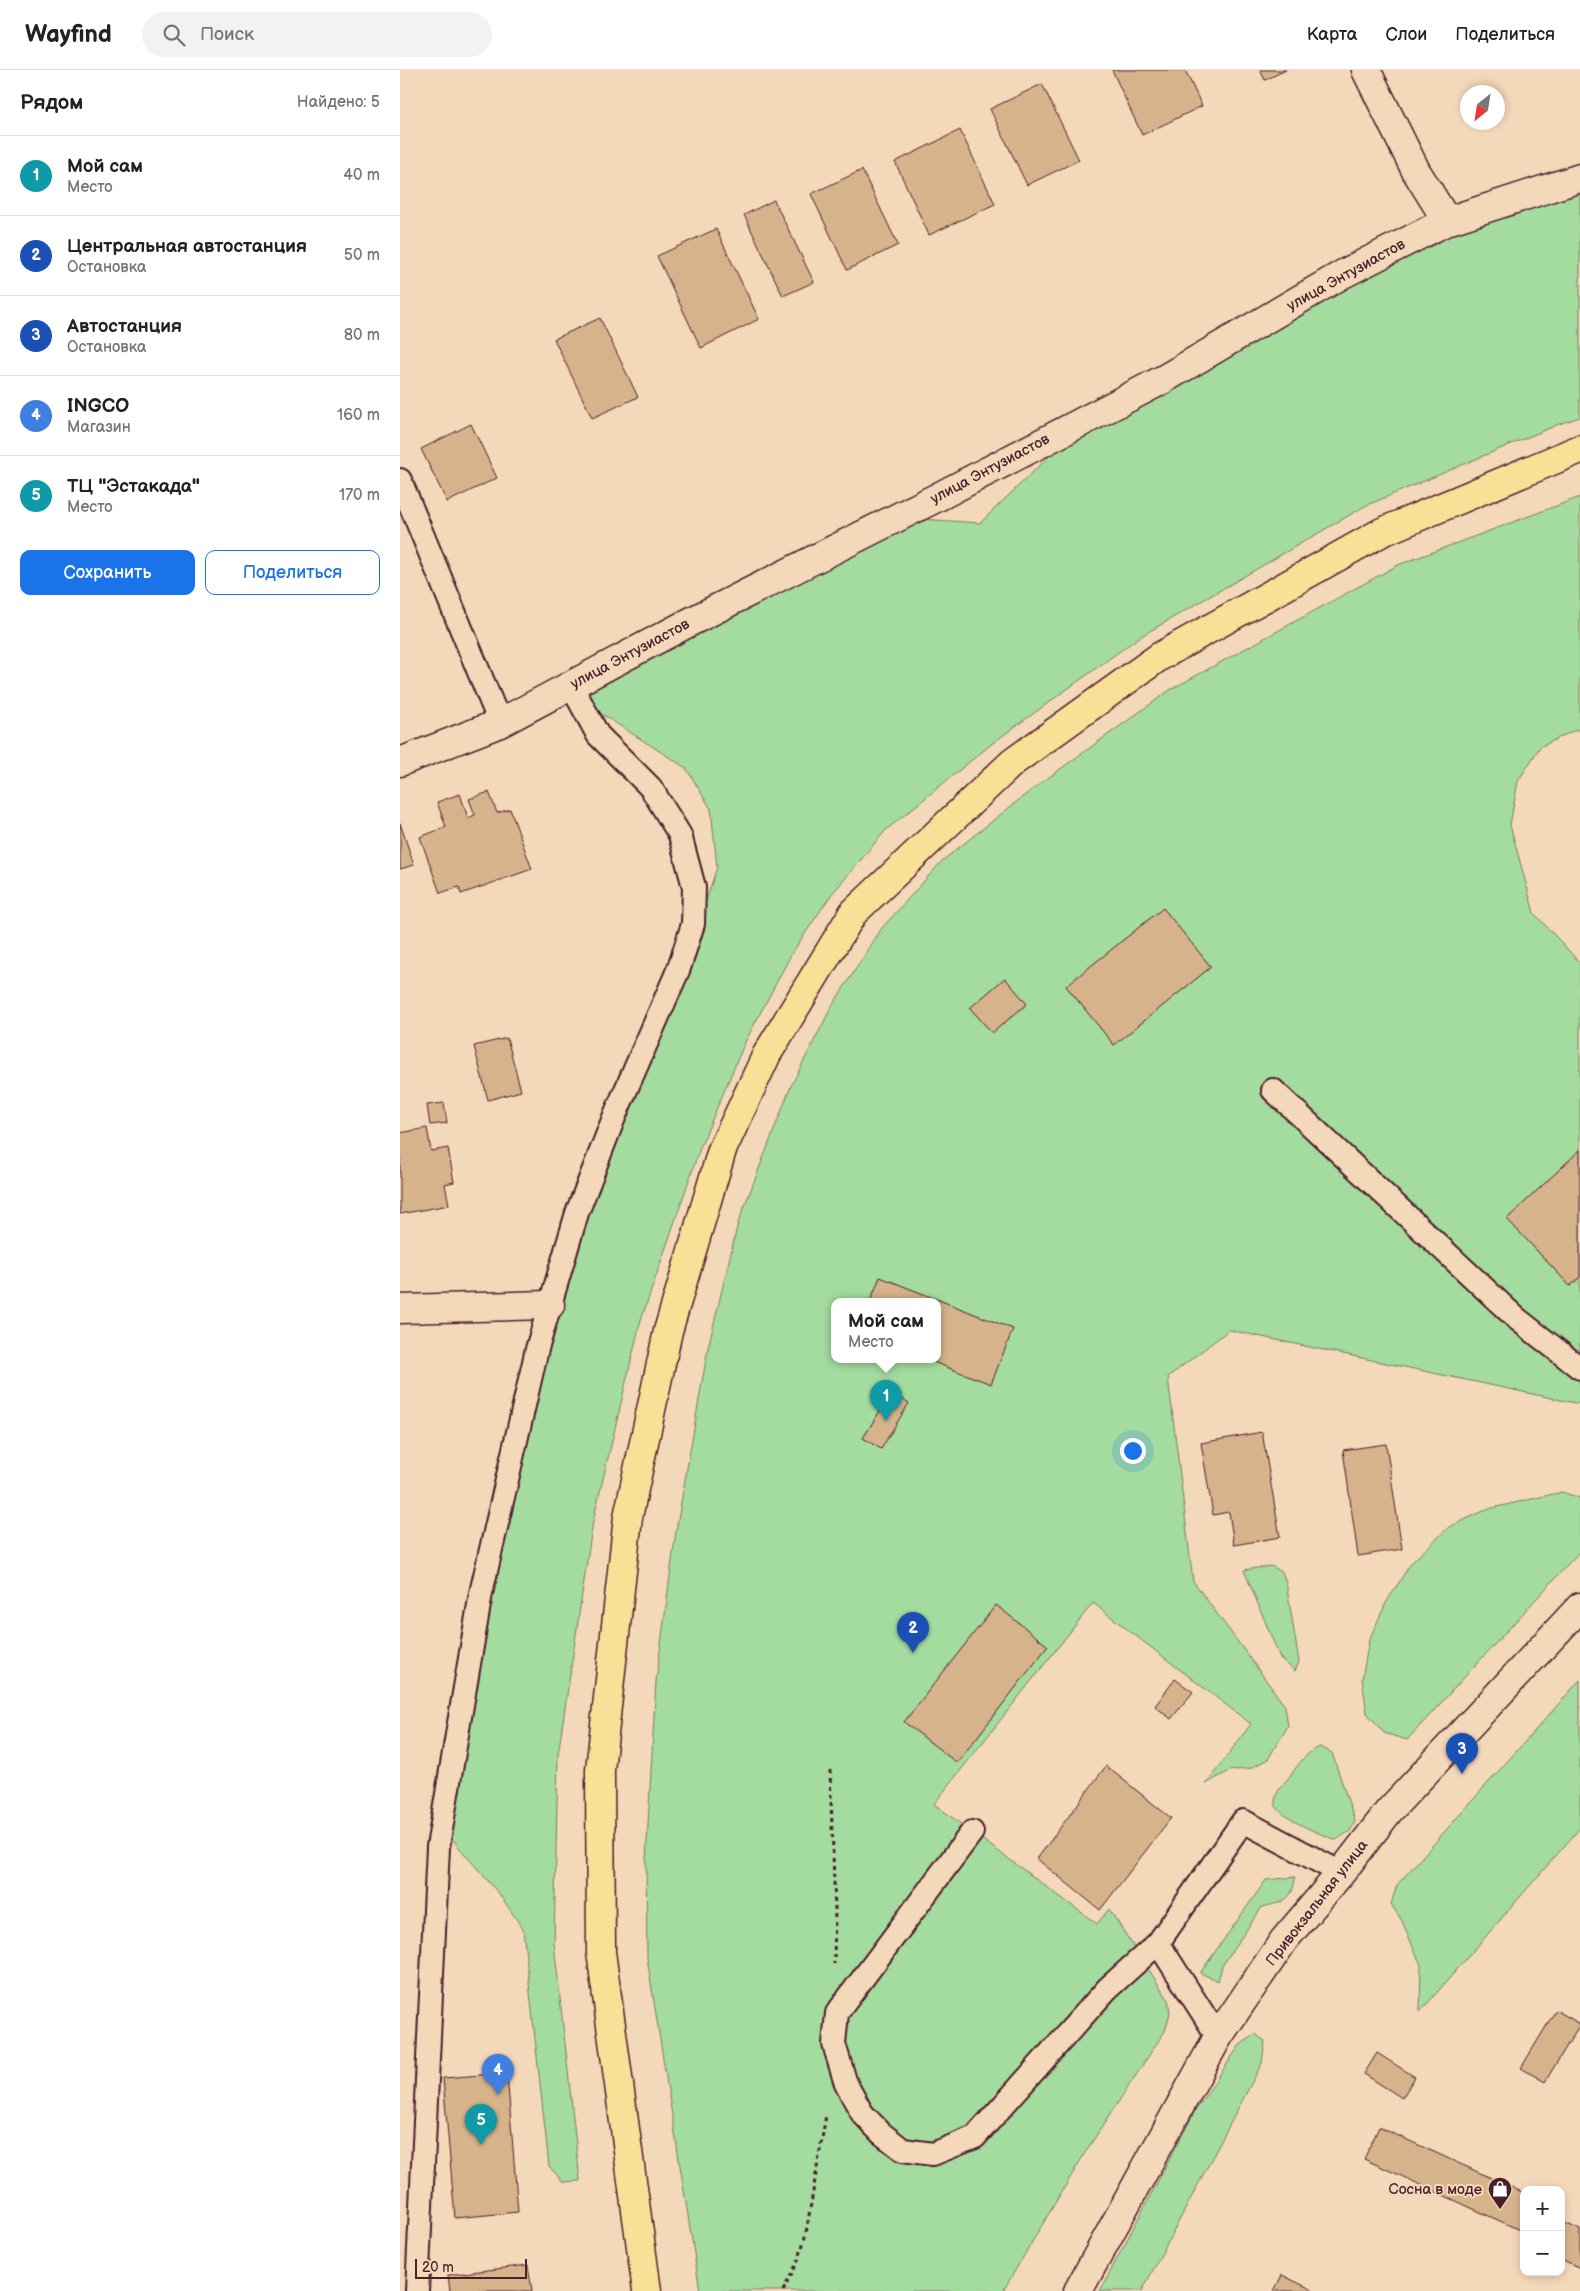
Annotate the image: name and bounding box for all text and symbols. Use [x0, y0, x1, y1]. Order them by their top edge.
search box [142, 12, 492, 57]
text: Wayfind [25, 20, 112, 49]
icon: search [160, 21, 188, 49]
text: Поиск [200, 23, 254, 46]
text: Карта [1307, 24, 1357, 45]
text: Слои [1385, 24, 1427, 45]
text: Поделиться [1455, 24, 1555, 45]
north arrow [1460, 85, 1505, 130]
text: Рядом [20, 90, 83, 115]
text: Найдено: 5 [297, 93, 380, 112]
text: Мой сам [67, 155, 143, 178]
text: 1 [33, 166, 39, 185]
text: 40 m [343, 166, 380, 185]
text: Место [67, 178, 113, 197]
text: Центральная автостанция [67, 235, 307, 258]
street label: улица Энтузиастов [1284, 235, 1409, 315]
text: 2 [31, 246, 41, 265]
text: 50 m [344, 246, 380, 265]
text: Остановка [67, 258, 146, 277]
text: Автостанция [67, 315, 182, 338]
text: 3 [31, 326, 41, 345]
text: 80 m [344, 326, 380, 345]
text: Остановка [67, 338, 146, 357]
text: INGCO [67, 395, 129, 418]
text: 4 [31, 406, 41, 425]
text: 160 m [337, 406, 380, 425]
text: Магазин [67, 418, 131, 437]
street label: улица Энтузиастов [927, 429, 1053, 508]
text: ТЦ "Эстакада" [67, 475, 200, 498]
text: 5 [31, 486, 41, 505]
text: 170 m [339, 486, 380, 505]
text: Место [67, 498, 113, 517]
button: Сохранить [20, 550, 195, 595]
button: Поделиться [205, 550, 380, 595]
street label: улица Энтузиастов [567, 614, 693, 693]
popup [831, 1298, 941, 1363]
text: Мой сам [848, 1310, 924, 1333]
text: Место [848, 1333, 894, 1352]
pin: 1 [870, 1380, 902, 1421]
your location [1120, 1438, 1146, 1464]
pin: 2 [897, 1612, 929, 1653]
pin: 3 [1446, 1733, 1478, 1774]
street label: Привокзальная улица [1262, 1836, 1372, 1970]
pin: 4 [482, 2054, 514, 2095]
pin: 5 [465, 2104, 497, 2145]
shop icon: Сосна в моде [1487, 2176, 1513, 2210]
place label: Сосна в моде [1389, 2180, 1482, 2199]
map controls [1520, 2186, 1565, 2276]
button: + [1520, 2186, 1565, 2231]
button: − [1520, 2231, 1565, 2276]
scale bar [415, 2256, 528, 2279]
text: 20 m [422, 2259, 454, 2276]

